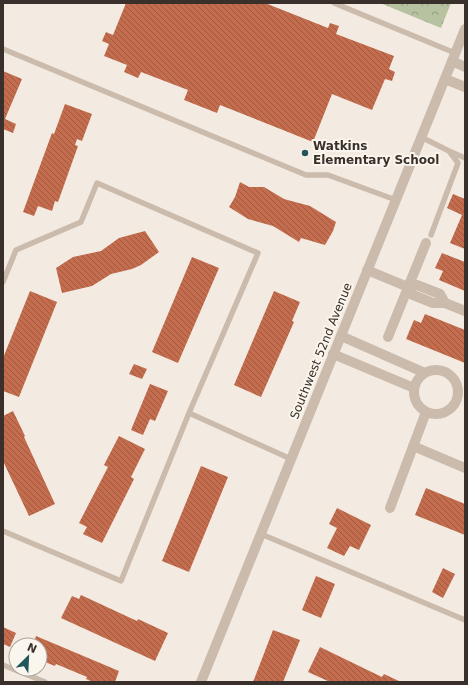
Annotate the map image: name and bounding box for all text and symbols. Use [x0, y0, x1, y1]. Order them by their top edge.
place label: Watkins Elementary School [313, 139, 439, 167]
marker: Watkins Elementary School [300, 148, 310, 158]
street label: Southwest 52nd Avenue [287, 281, 355, 421]
north arrow [8, 637, 48, 677]
text: N [25, 641, 39, 656]

